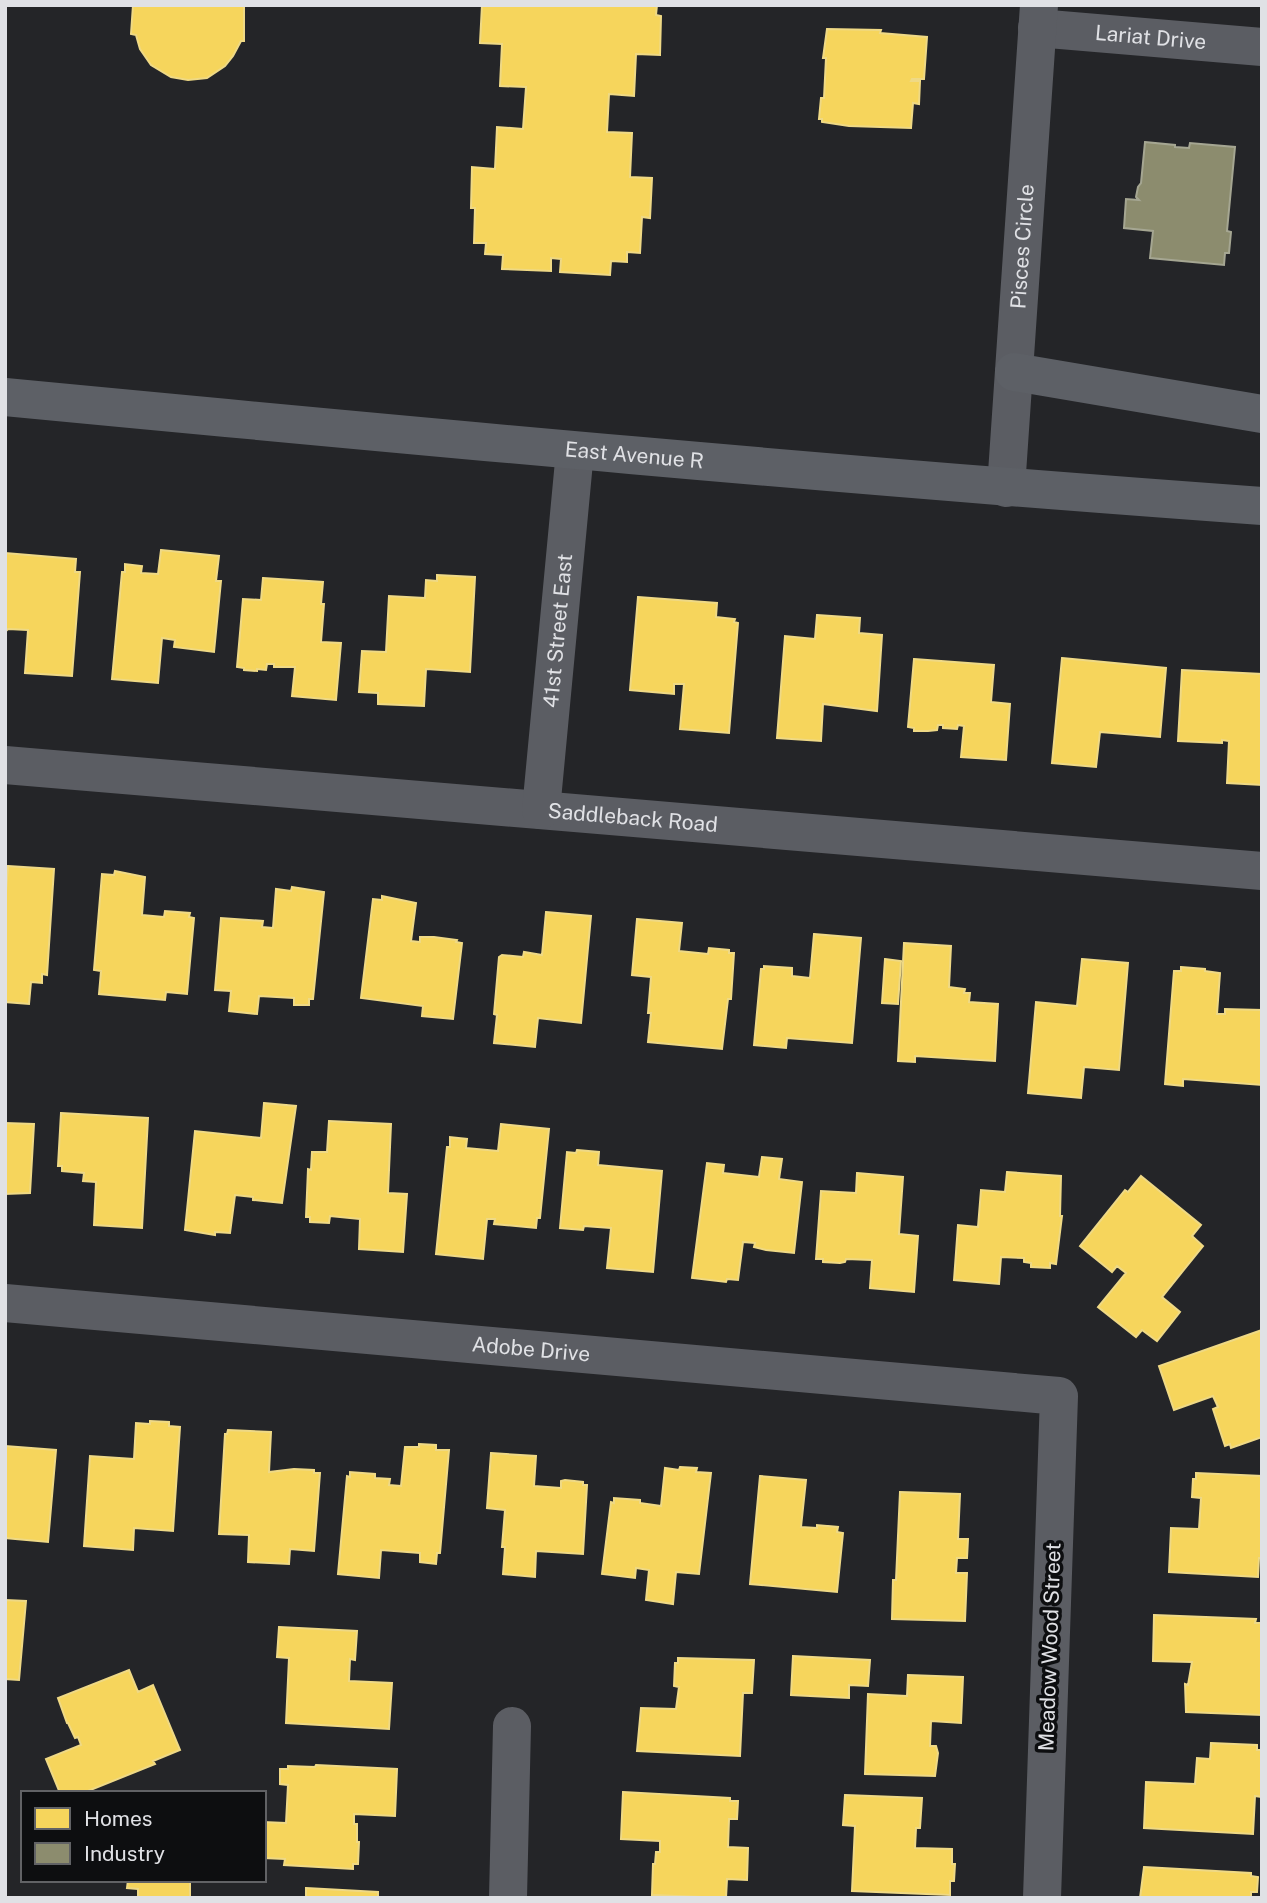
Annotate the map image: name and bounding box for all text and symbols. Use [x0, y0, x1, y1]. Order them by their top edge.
street label: Lariat Drive [1094, 20, 1207, 54]
street label: Pisces Circle [1005, 183, 1039, 310]
street label: East Avenue R [564, 436, 705, 473]
street label: 41st Street East [538, 552, 577, 709]
street label: Saddleback Road [547, 798, 719, 837]
street label: Adobe Drive [471, 1331, 591, 1367]
street label: Meadow Wood Street [1033, 1542, 1066, 1752]
legend [21, 1791, 266, 1882]
text: Homes [84, 1806, 152, 1831]
text: Industry [84, 1841, 165, 1866]

